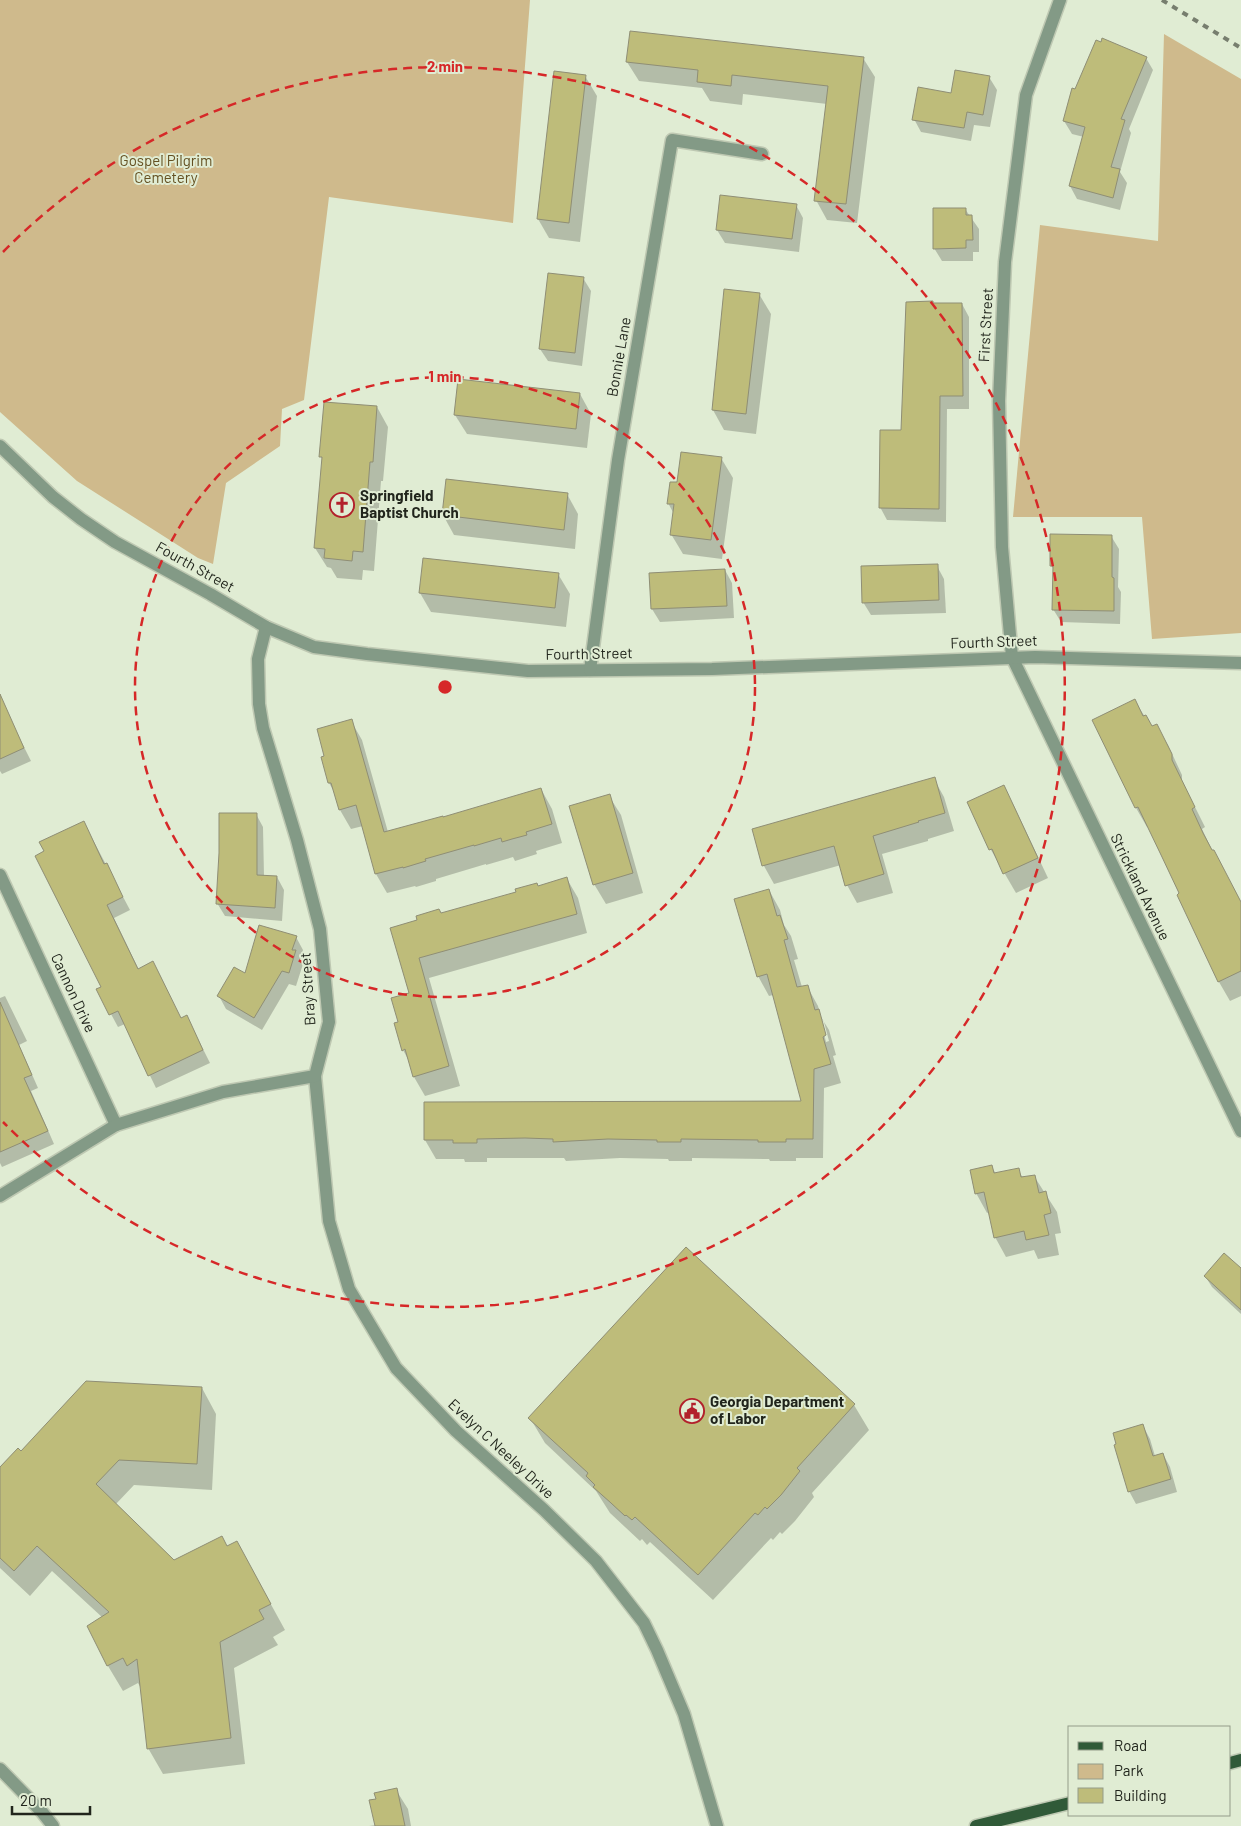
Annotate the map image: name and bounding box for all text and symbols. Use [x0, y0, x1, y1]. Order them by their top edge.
text: 2 min [427, 57, 463, 75]
park label: Gospel Pilgrim Cemetery [119, 151, 213, 186]
street label: First Street [974, 287, 996, 363]
street label: Bonnie Lane [602, 316, 634, 398]
text: 1 min [429, 367, 461, 385]
place label: Springfield Baptist Church [360, 486, 459, 521]
church icon: Springfield Baptist Church [329, 492, 355, 518]
street label: Fourth Street [153, 537, 238, 595]
street label: Fourth Street [950, 630, 1038, 652]
street label: Fourth Street [545, 643, 633, 663]
centre of rings [436, 678, 454, 696]
street label: Strickland Avenue [1107, 830, 1175, 943]
street label: Cannon Drive [48, 950, 100, 1035]
street label: Bray Street [295, 952, 319, 1026]
place label: Georgia Department of Labor [710, 1392, 845, 1427]
street label: Evelyn C Neeley Drive [445, 1395, 558, 1502]
public building icon: Georgia Department of Labor [679, 1398, 705, 1424]
legend [1068, 1726, 1231, 1816]
text: Road [1114, 1736, 1147, 1754]
text: Park [1114, 1761, 1144, 1779]
scale bar [12, 1784, 90, 1816]
text: Building [1114, 1786, 1167, 1804]
text: 20 m [20, 1791, 52, 1809]

